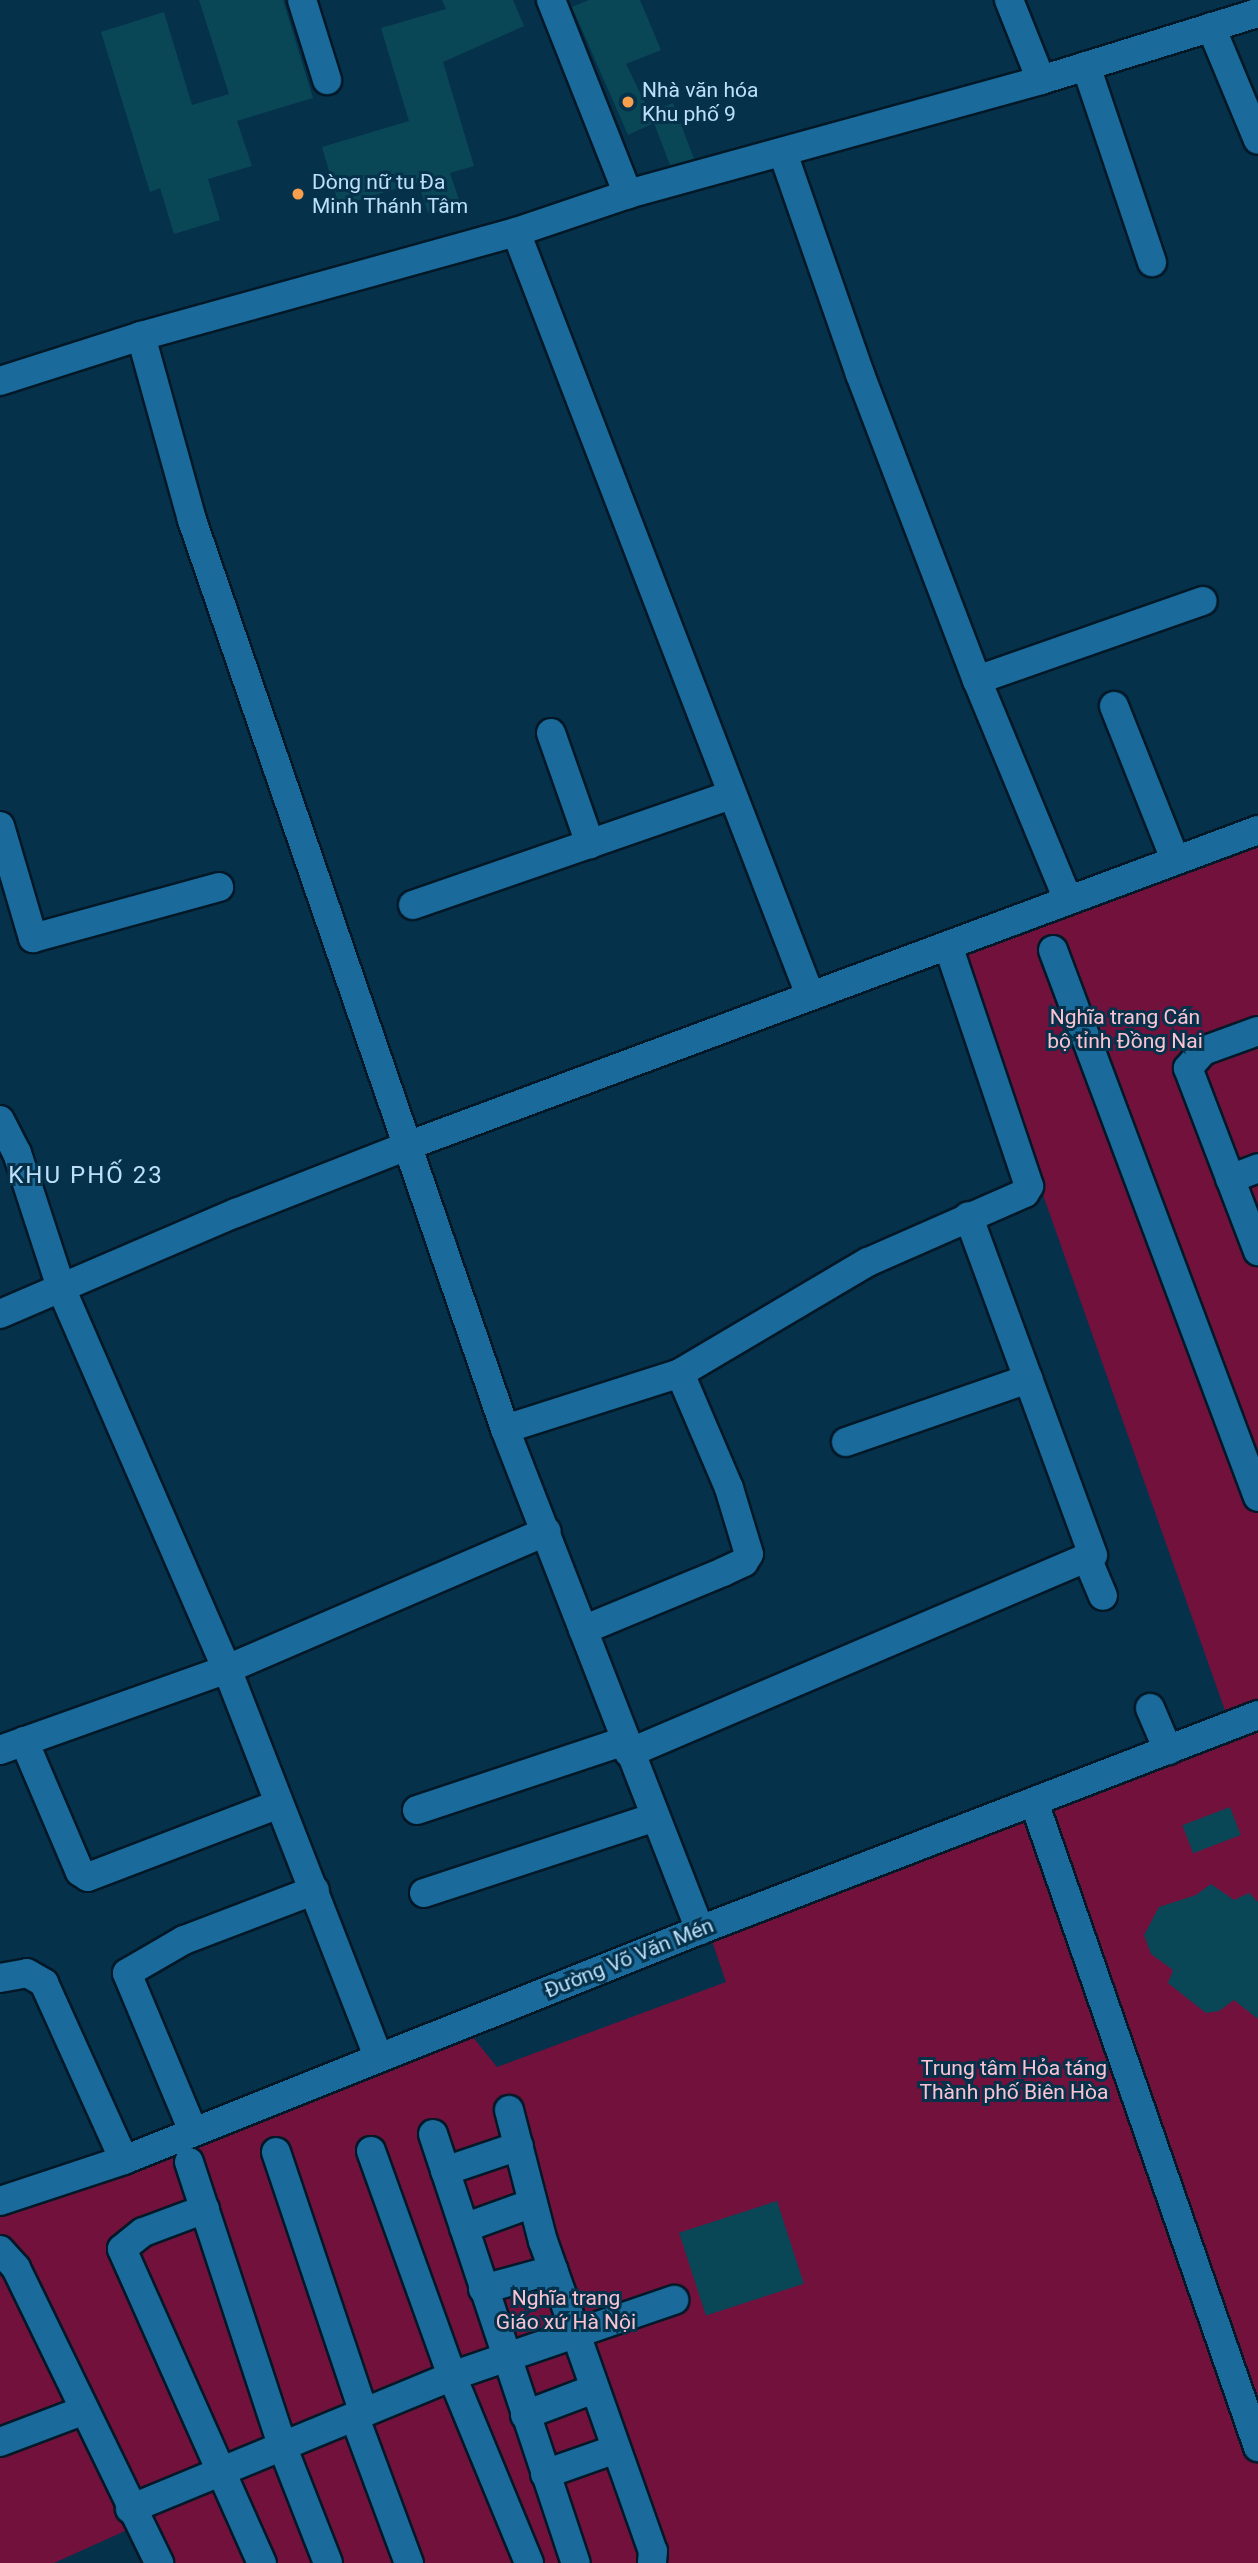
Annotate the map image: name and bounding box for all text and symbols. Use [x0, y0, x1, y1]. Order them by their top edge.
place label: Nhà văn hóa Khu phố 9 [642, 77, 758, 127]
marker: Nhà văn hóa Khu phố 9 [620, 94, 636, 110]
place label: Dòng nữ tu Đa Minh Thánh Tâm [312, 169, 469, 219]
marker: Dòng nữ tu Đa Minh Thánh Tâm [290, 186, 306, 202]
park label: Nghĩa trang Cán bộ tỉnh Đồng Nai [1047, 1004, 1203, 1054]
district label: KHU PHỐ 23 [10, 1162, 162, 1190]
street label: Đường Võ Văn Mén [541, 1913, 717, 2003]
park label: Trung tâm Hỏa táng Thành phố Biên Hòa [920, 2055, 1108, 2105]
park label: Nghĩa trang Giáo xứ Hà Nội [496, 2285, 636, 2335]

